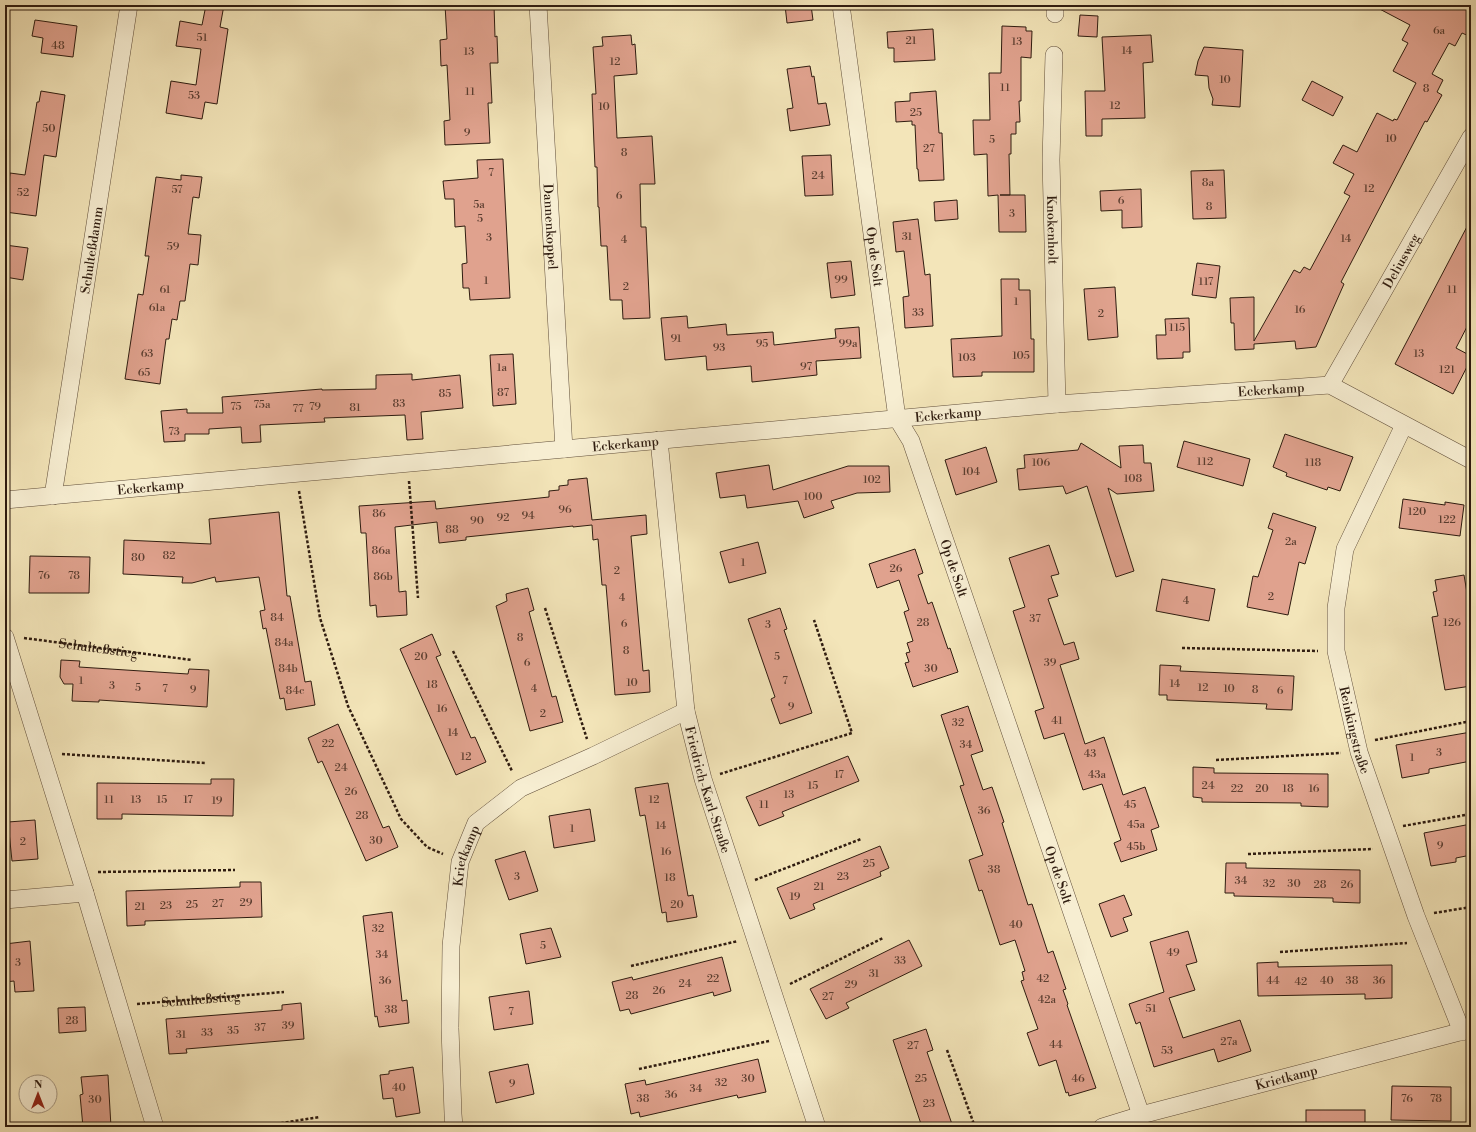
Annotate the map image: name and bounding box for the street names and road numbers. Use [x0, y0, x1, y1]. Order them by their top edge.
street label: Dannenkoppel [539, 183, 560, 270]
street label: Knokenholt [1043, 195, 1061, 265]
street label: Schulteßdamm [77, 205, 107, 295]
street label: Op de Solt [862, 226, 886, 288]
street label: Deliusweg [1380, 231, 1424, 291]
street label: Eckerkamp [1237, 380, 1305, 400]
street label: Eckerkamp [914, 404, 982, 426]
street label: Eckerkamp [591, 433, 660, 455]
street label: Eckerkamp [116, 477, 185, 499]
street label: Op de Solt [936, 537, 971, 600]
street label: Schulteßstieg [58, 636, 139, 662]
street label: Reinkingstraße [1335, 685, 1373, 776]
street label: Friedrich-Karl-Straße [681, 725, 734, 856]
street label: Krietkamp [450, 823, 483, 887]
street label: Op de Solt [1041, 844, 1075, 907]
street label: Schulteßstieg [161, 989, 241, 1011]
street label: Krietkamp [1254, 1062, 1319, 1094]

